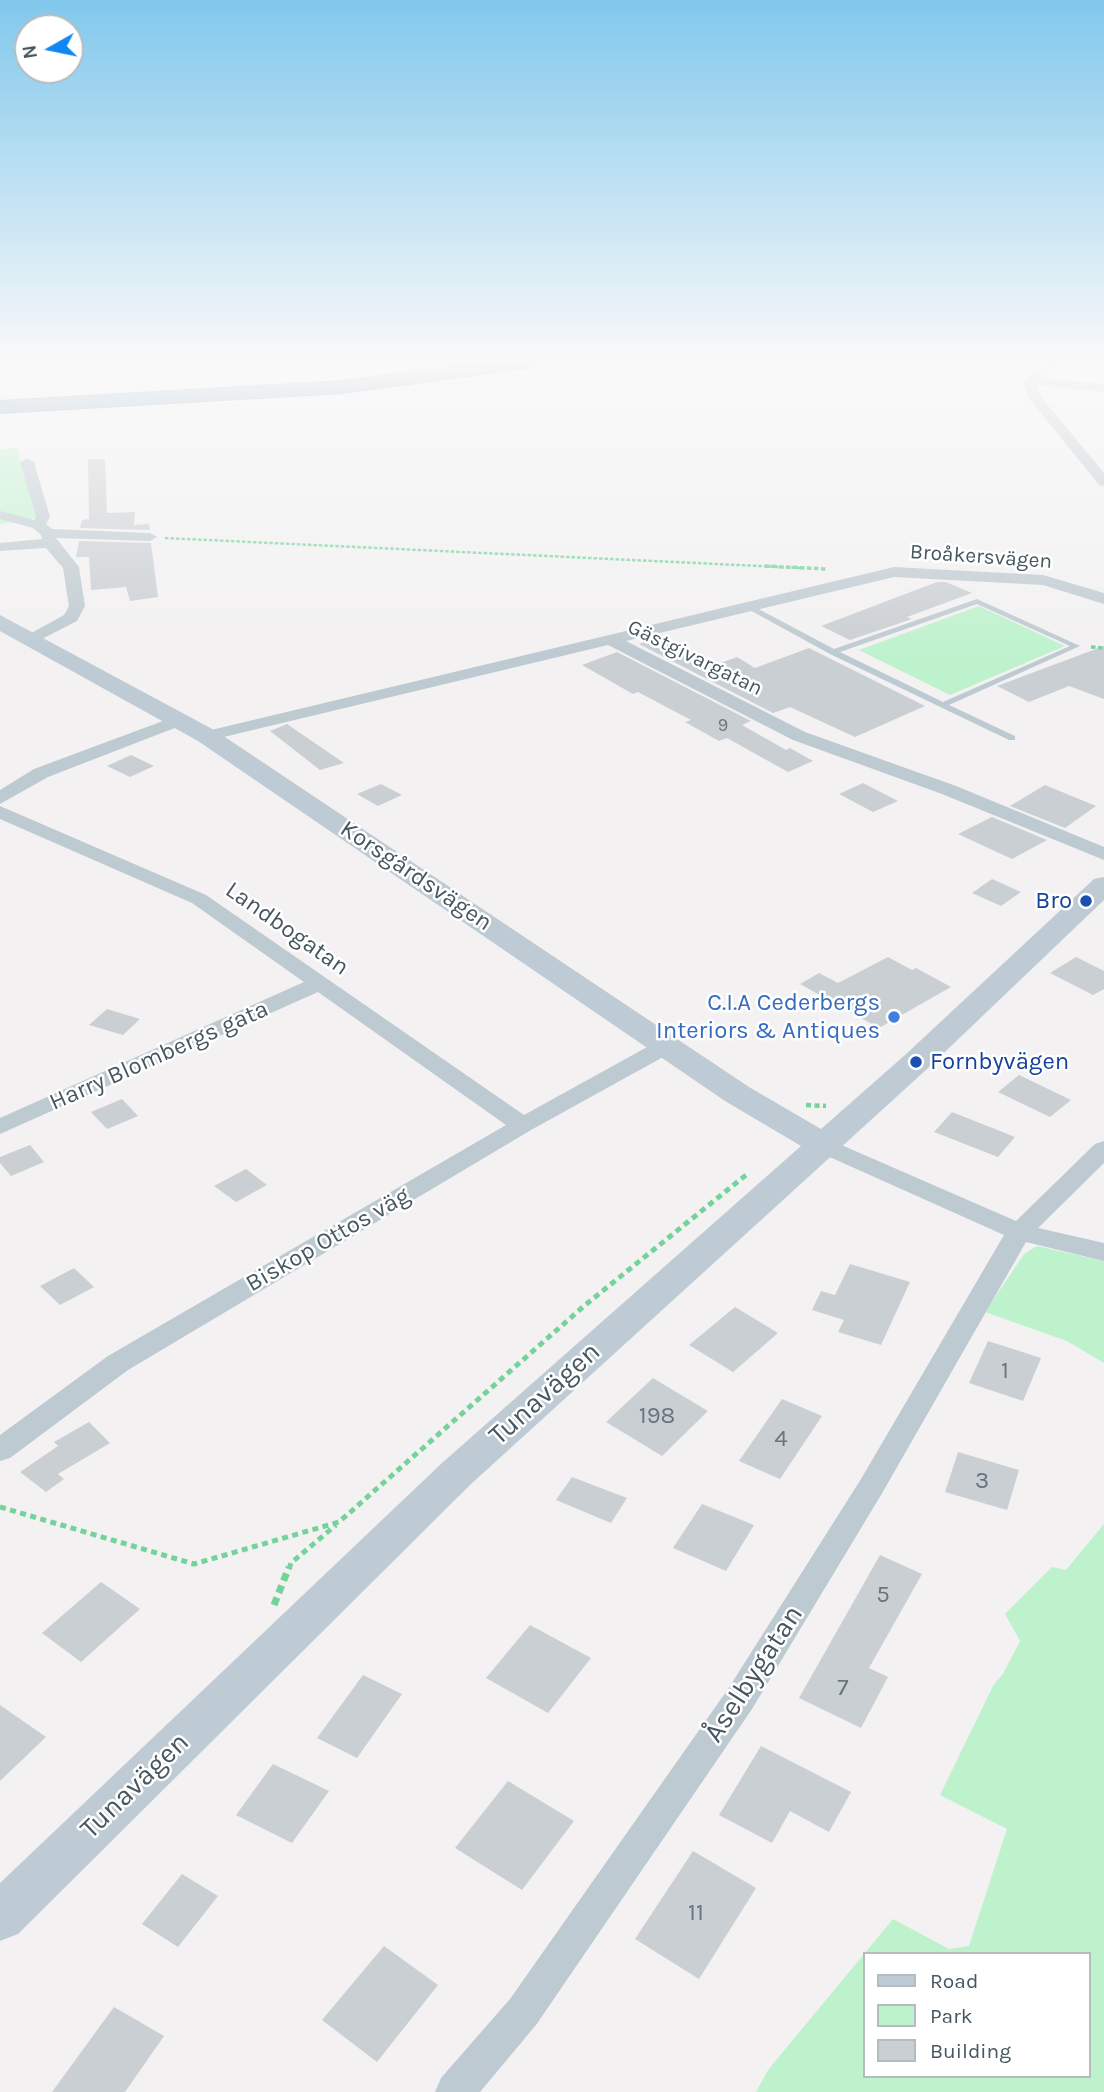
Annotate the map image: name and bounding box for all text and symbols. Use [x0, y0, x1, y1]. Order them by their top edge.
north arrow [14, 14, 84, 84]
text: N [18, 44, 42, 60]
street label: Broåkersvägen [909, 539, 1053, 575]
street label: Gästgivargatan [623, 614, 767, 702]
house number: 9 [718, 715, 728, 737]
street label: Korsgårdsvägen [335, 815, 497, 937]
street label: Landbogatan [220, 876, 354, 982]
place label: Bro [1035, 887, 1072, 915]
marker: Bro [1078, 893, 1094, 909]
place label: C.I.A Cederbergs Interiors & Antiques [656, 989, 880, 1045]
street label: Harry Blombergs gata [45, 995, 273, 1117]
marker: C.I.A Cederbergs Interiors & Antiques [886, 1009, 902, 1025]
place label: Fornbyvägen [930, 1048, 1069, 1076]
marker: Fornbyvägen [908, 1054, 924, 1070]
street label: Biskop Ottos väg [241, 1181, 415, 1299]
street label: Tunavägen [483, 1335, 607, 1453]
house number: 1 [1001, 1357, 1009, 1385]
house number: 198 [639, 1402, 675, 1430]
house number: 4 [774, 1425, 788, 1453]
house number: 3 [975, 1467, 989, 1495]
house number: 5 [876, 1581, 890, 1609]
street label: Åselbygatan [697, 1599, 811, 1749]
house number: 7 [837, 1674, 849, 1702]
street label: Tunavägen [74, 1726, 196, 1846]
house number: 11 [688, 1899, 704, 1927]
legend [862, 1952, 1090, 2078]
text: Road [930, 1969, 978, 1993]
text: Park [930, 2004, 973, 2028]
text: Building [930, 2039, 1011, 2063]

